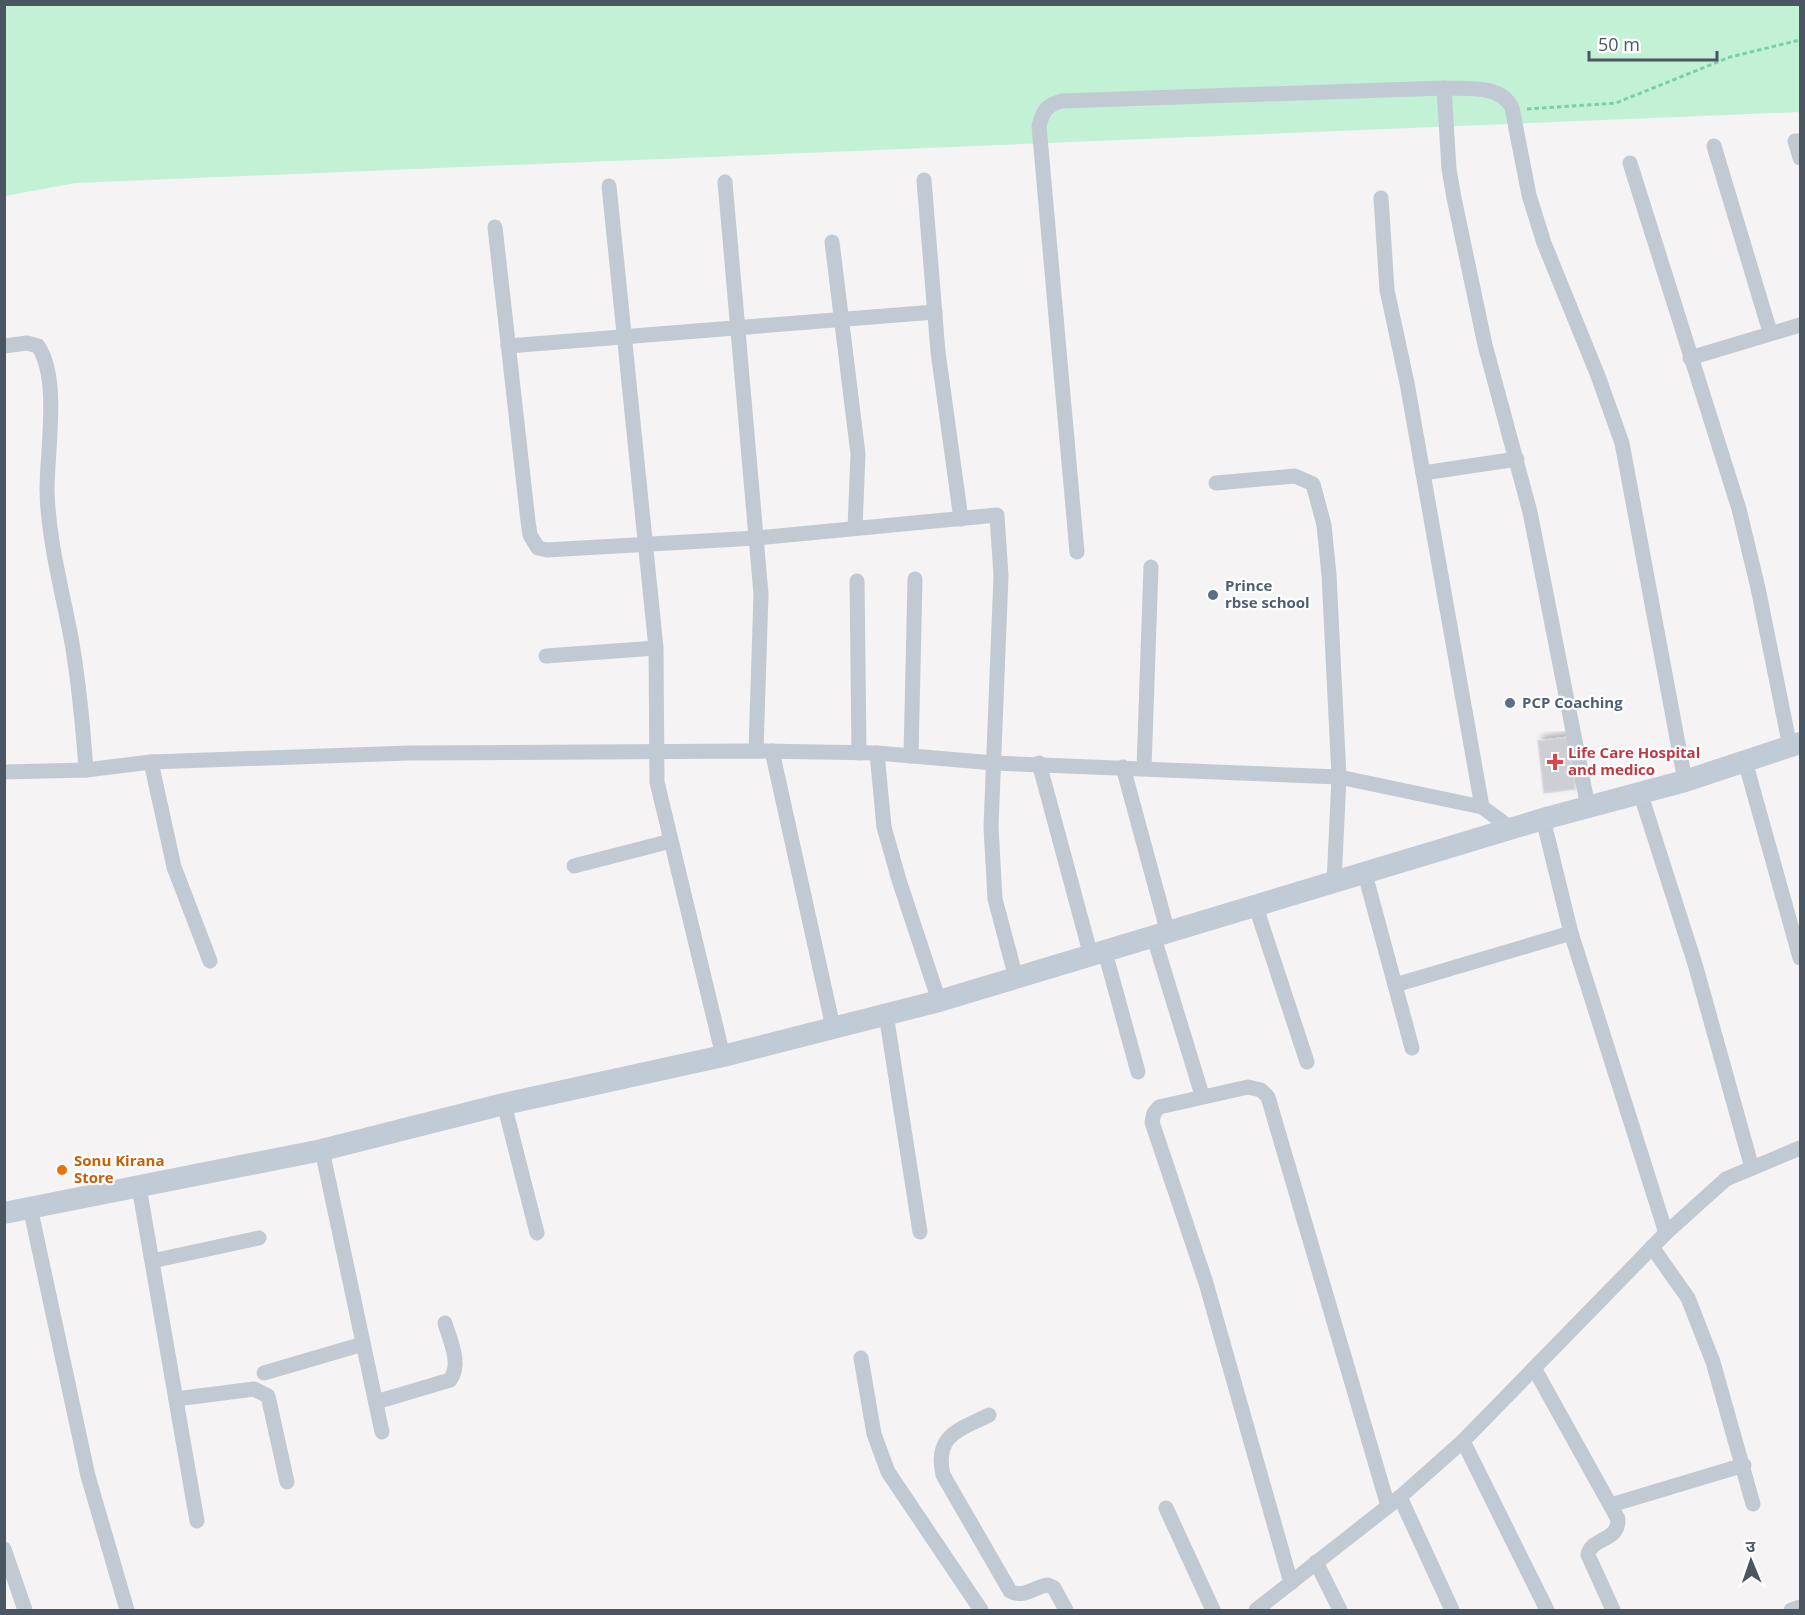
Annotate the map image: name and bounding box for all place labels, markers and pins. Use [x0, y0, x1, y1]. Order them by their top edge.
place label: Prince rbse school [1225, 575, 1310, 612]
marker: Prince rbse school [1206, 588, 1220, 602]
place label: PCP Coaching [1522, 692, 1623, 712]
marker: PCP Coaching [1503, 696, 1517, 710]
place label: Life Care Hospital and medico [1568, 742, 1700, 779]
marker: Life Care Hospital and medico [1546, 753, 1564, 771]
place label: Sonu Kirana Store [74, 1150, 165, 1187]
marker: Sonu Kirana Store [55, 1163, 69, 1177]

